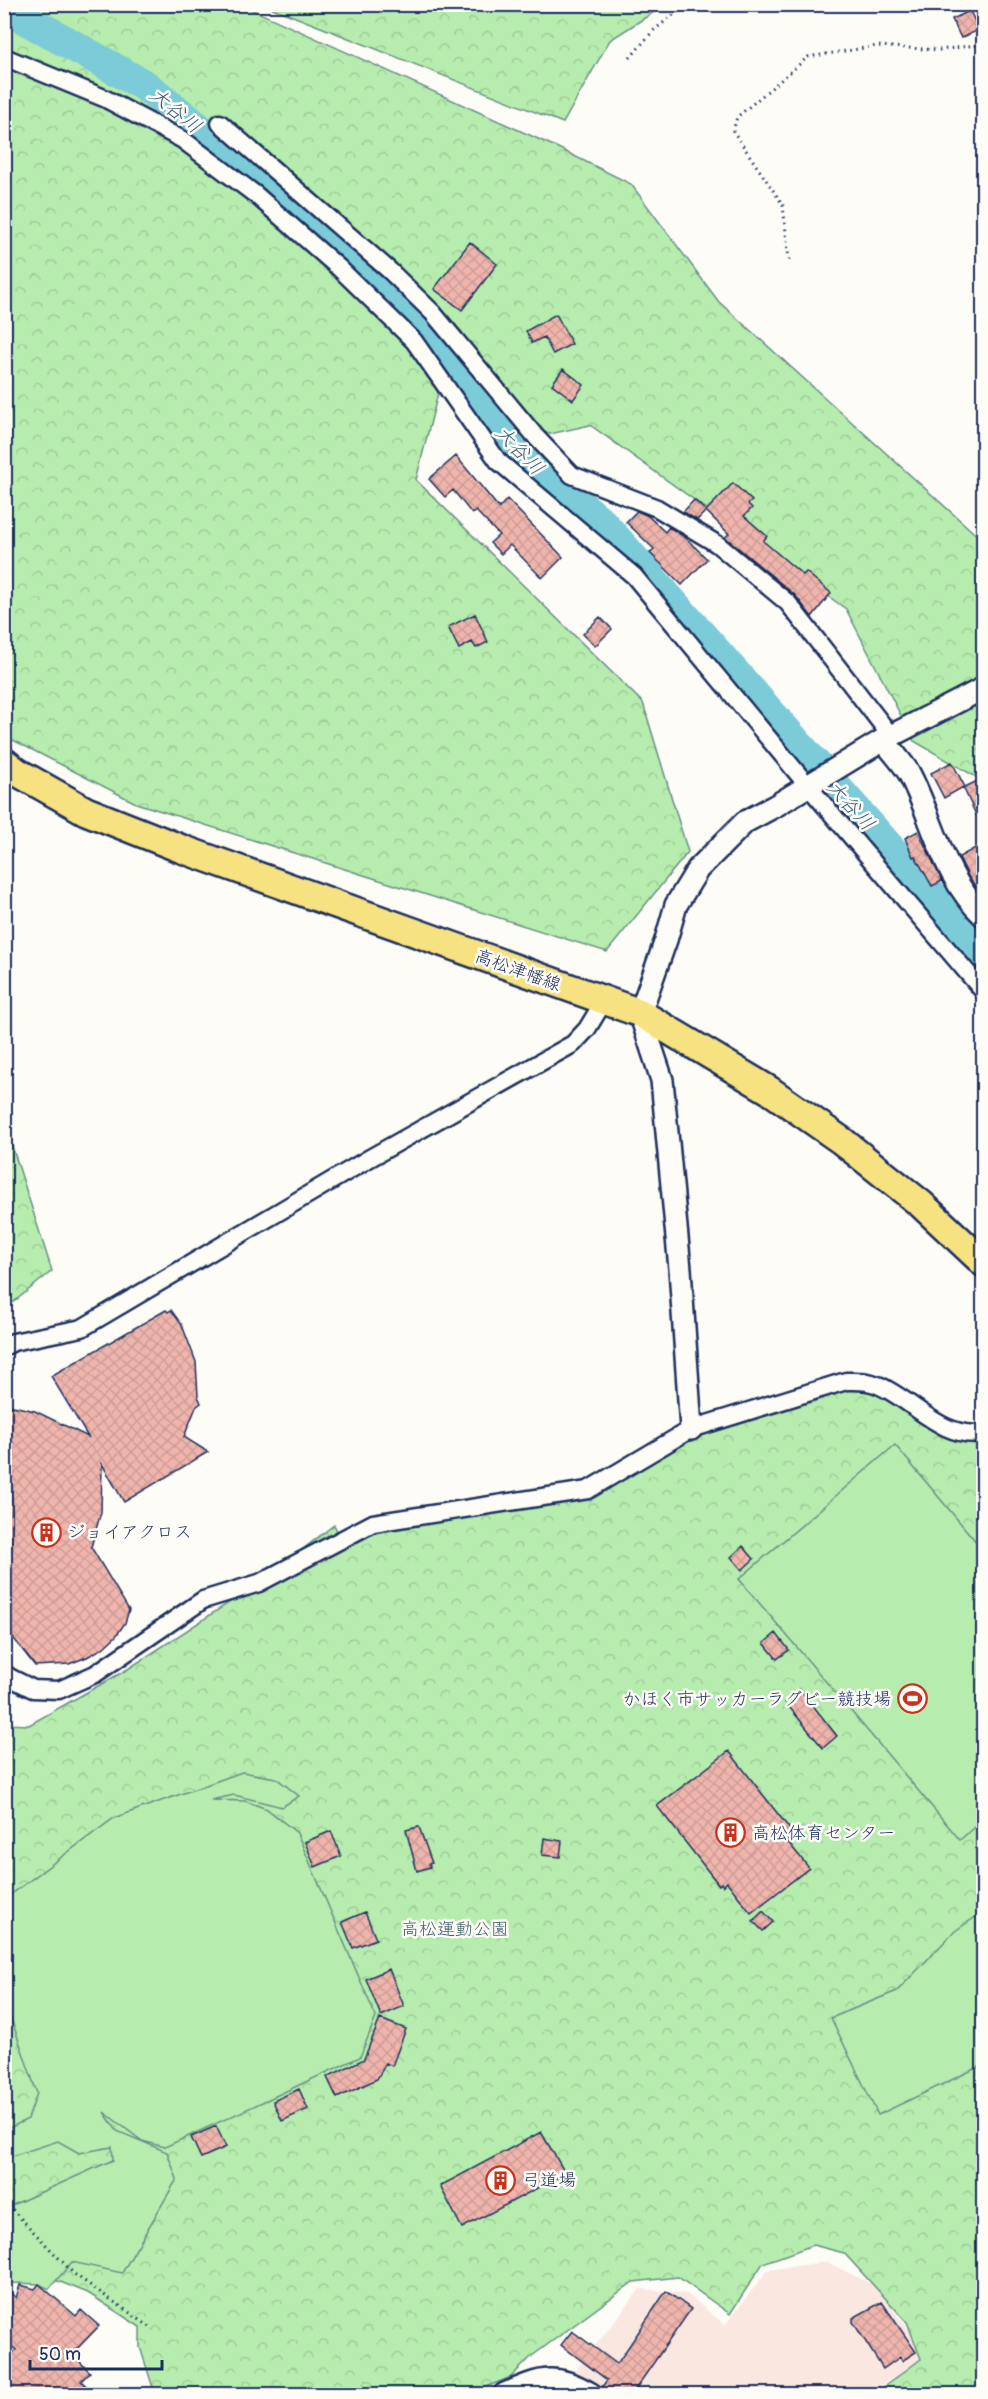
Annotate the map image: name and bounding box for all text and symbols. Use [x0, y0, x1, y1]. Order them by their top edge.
water label: 大谷川 [145, 82, 207, 139]
water label: 大谷川 [490, 420, 549, 481]
water label: 大谷川 [821, 775, 880, 836]
street label: 高松津幡線 [472, 944, 564, 997]
building icon: ジョイアクロス [30, 1516, 62, 1548]
place label: ジョイアクロス [67, 1521, 192, 1544]
sports icon: かほく市サッカーラグビー競技場 [896, 1683, 928, 1715]
place label: かほく市サッカーラグビー競技場 [623, 1688, 891, 1711]
building icon: 高松体育センター [715, 1817, 747, 1849]
place label: 高松体育センター [752, 1822, 895, 1845]
park label: 高松運動公園 [401, 1918, 509, 1941]
building icon: 弓道場 [485, 2164, 517, 2196]
place label: 弓道場 [522, 2169, 576, 2192]
scale bar [30, 2333, 162, 2371]
text: 50 m [39, 2343, 81, 2366]

